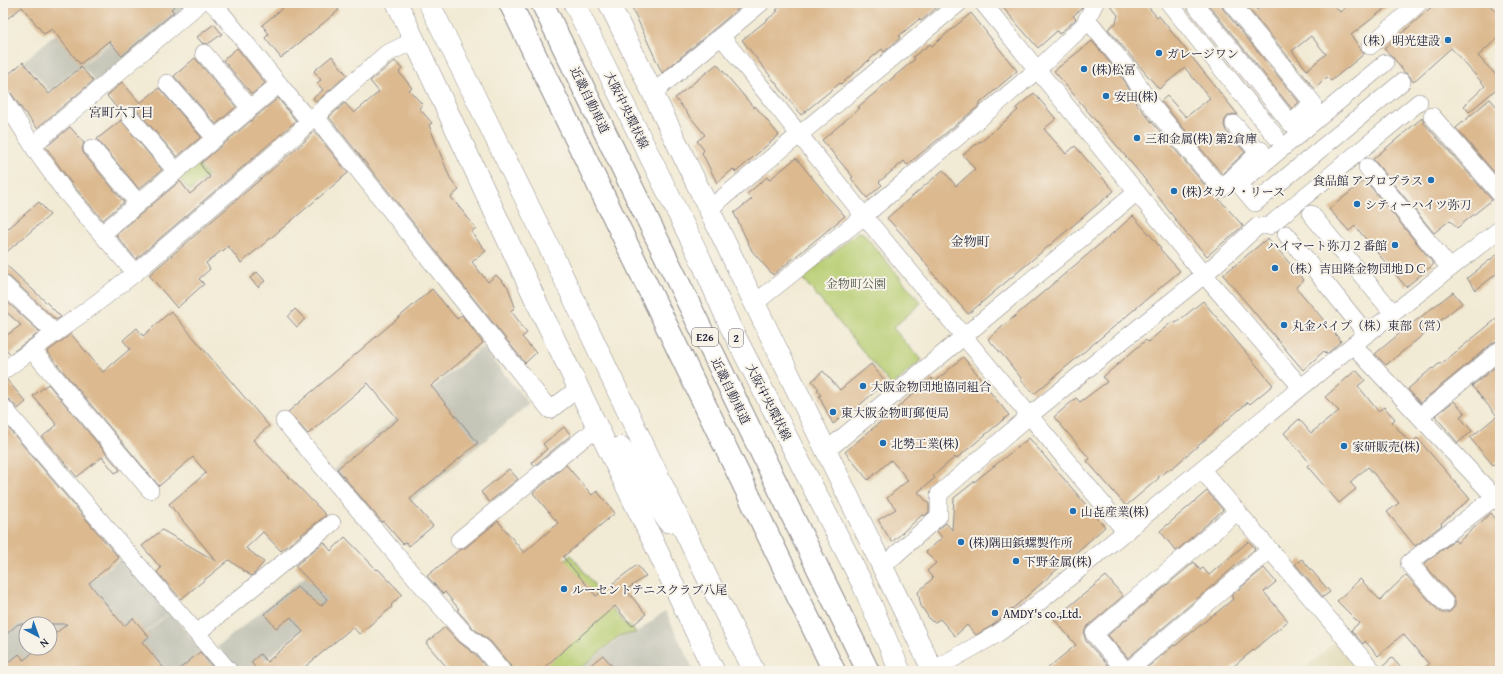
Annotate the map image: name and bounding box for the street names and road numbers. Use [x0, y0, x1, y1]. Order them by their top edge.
street label: 近畿自動車道 [567, 64, 613, 136]
street label: 大阪中央環状線 [601, 69, 653, 151]
road number: E26 [692, 328, 718, 346]
road number: 2 [729, 329, 743, 347]
street label: 近畿自動車道 [708, 355, 754, 427]
street label: 大阪中央環状線 [742, 361, 796, 443]

